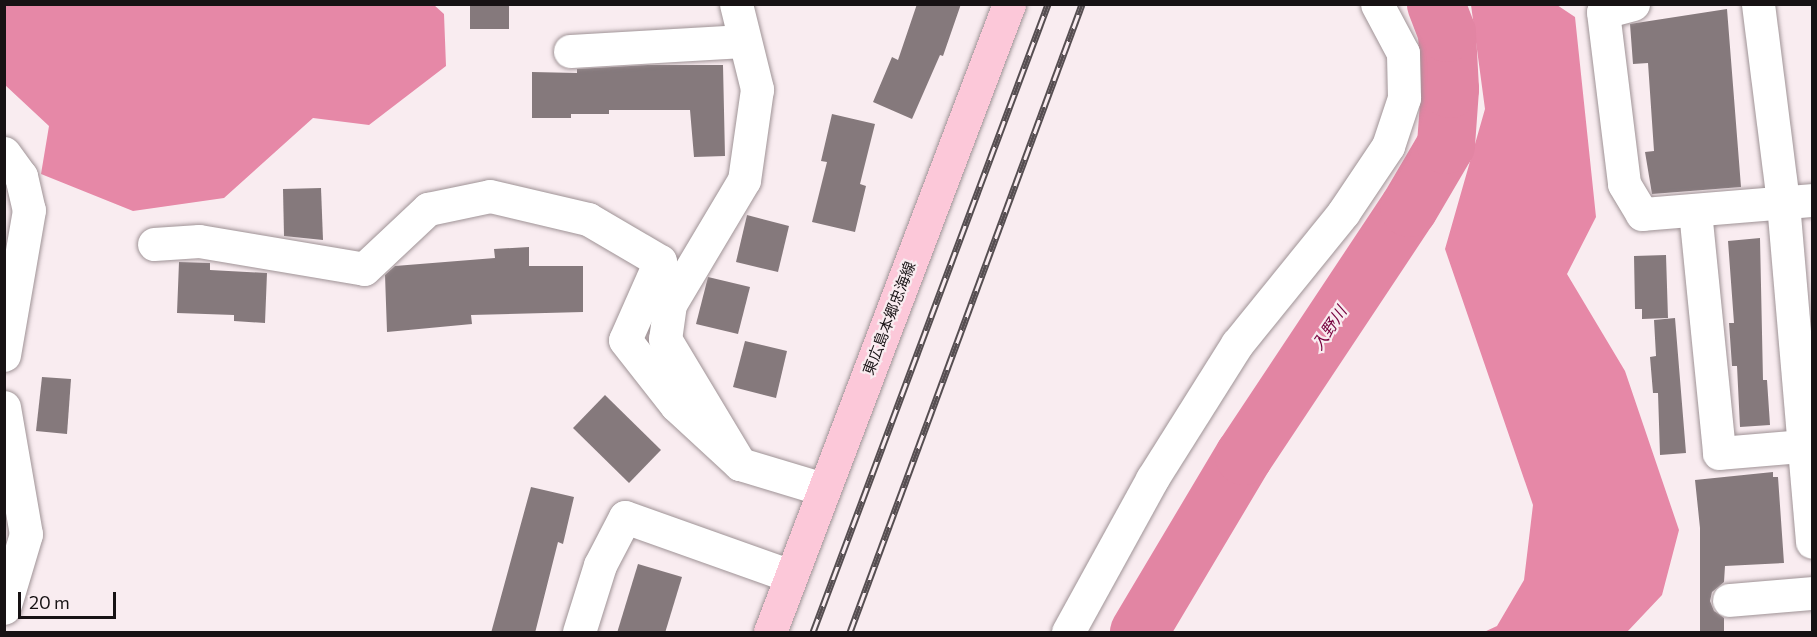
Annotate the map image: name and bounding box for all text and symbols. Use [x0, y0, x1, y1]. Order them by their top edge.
street label: 東広島本郷忠海線 [859, 259, 919, 377]
water label: 入野川 [1308, 303, 1350, 353]
scale bar [21, 580, 118, 618]
text: 20 m [29, 591, 70, 613]

